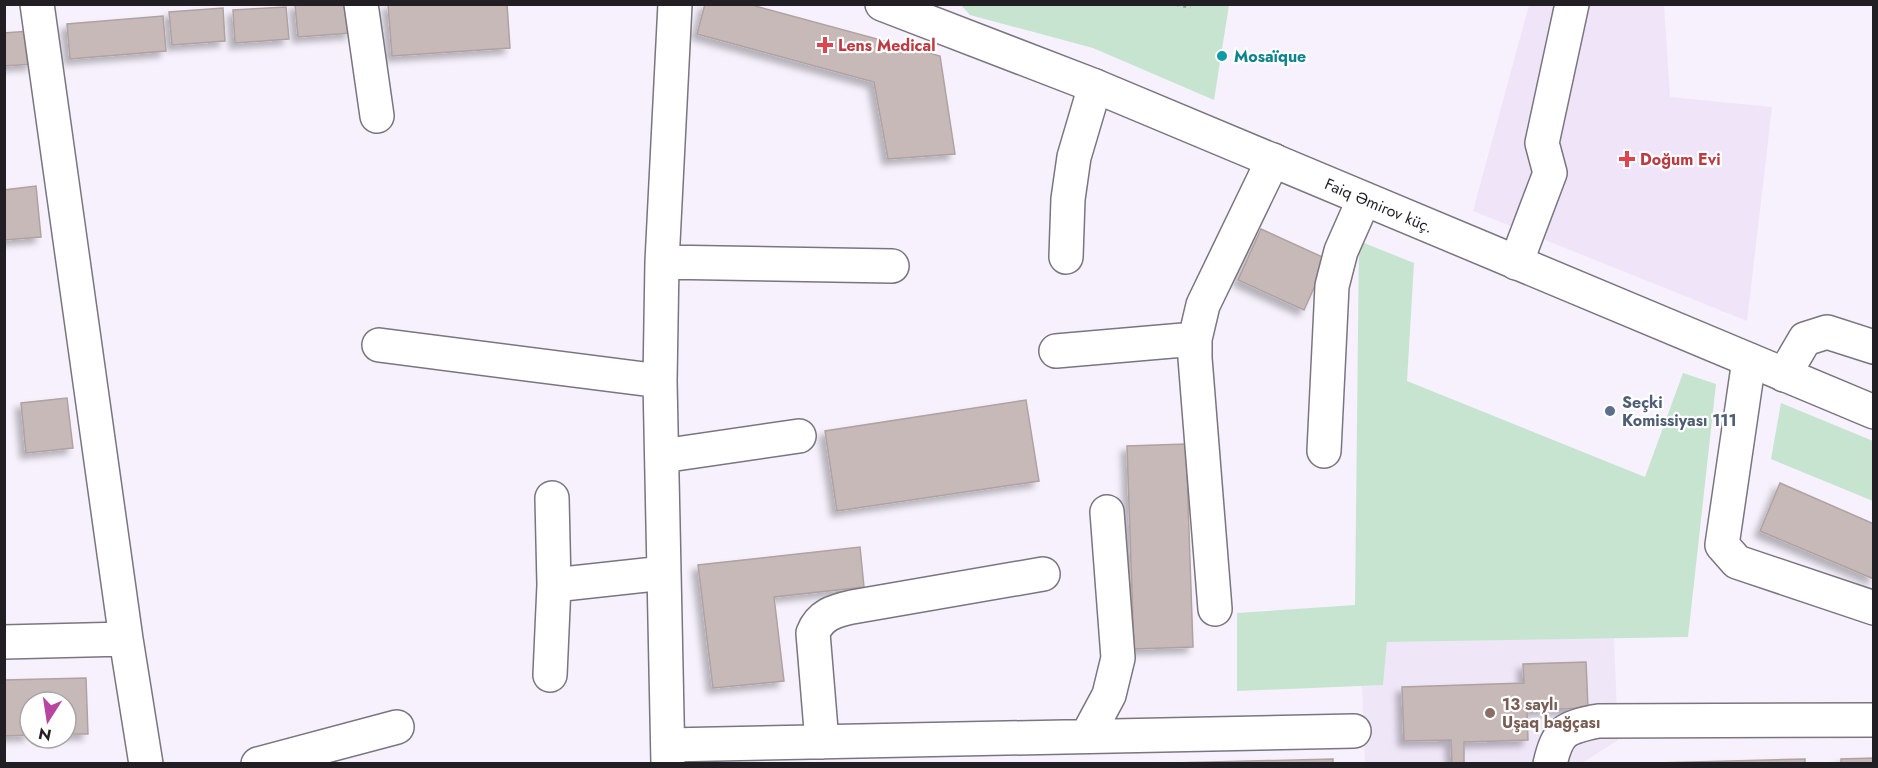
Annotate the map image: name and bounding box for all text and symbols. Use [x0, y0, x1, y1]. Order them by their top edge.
place label: Lens Medical [838, 34, 935, 57]
marker: Lens Medical [816, 36, 834, 54]
place label: Mosaïque [1234, 45, 1306, 68]
marker: Mosaïque [1215, 49, 1229, 63]
place label: Doğum Evi [1640, 148, 1721, 171]
marker: Doğum Evi [1618, 150, 1636, 168]
street label: Faiq Əmirov küç. [1321, 172, 1436, 239]
place label: Seçki Komissiyası 111 [1622, 391, 1737, 432]
marker: Seçki Komissiyası 111 [1603, 404, 1617, 418]
north arrow [18, 690, 78, 750]
place label: 13 saylı Uşaq bağçası [1502, 693, 1600, 734]
marker: 13 saylı Uşaq bağçası [1483, 706, 1497, 720]
text: N [36, 722, 54, 747]

